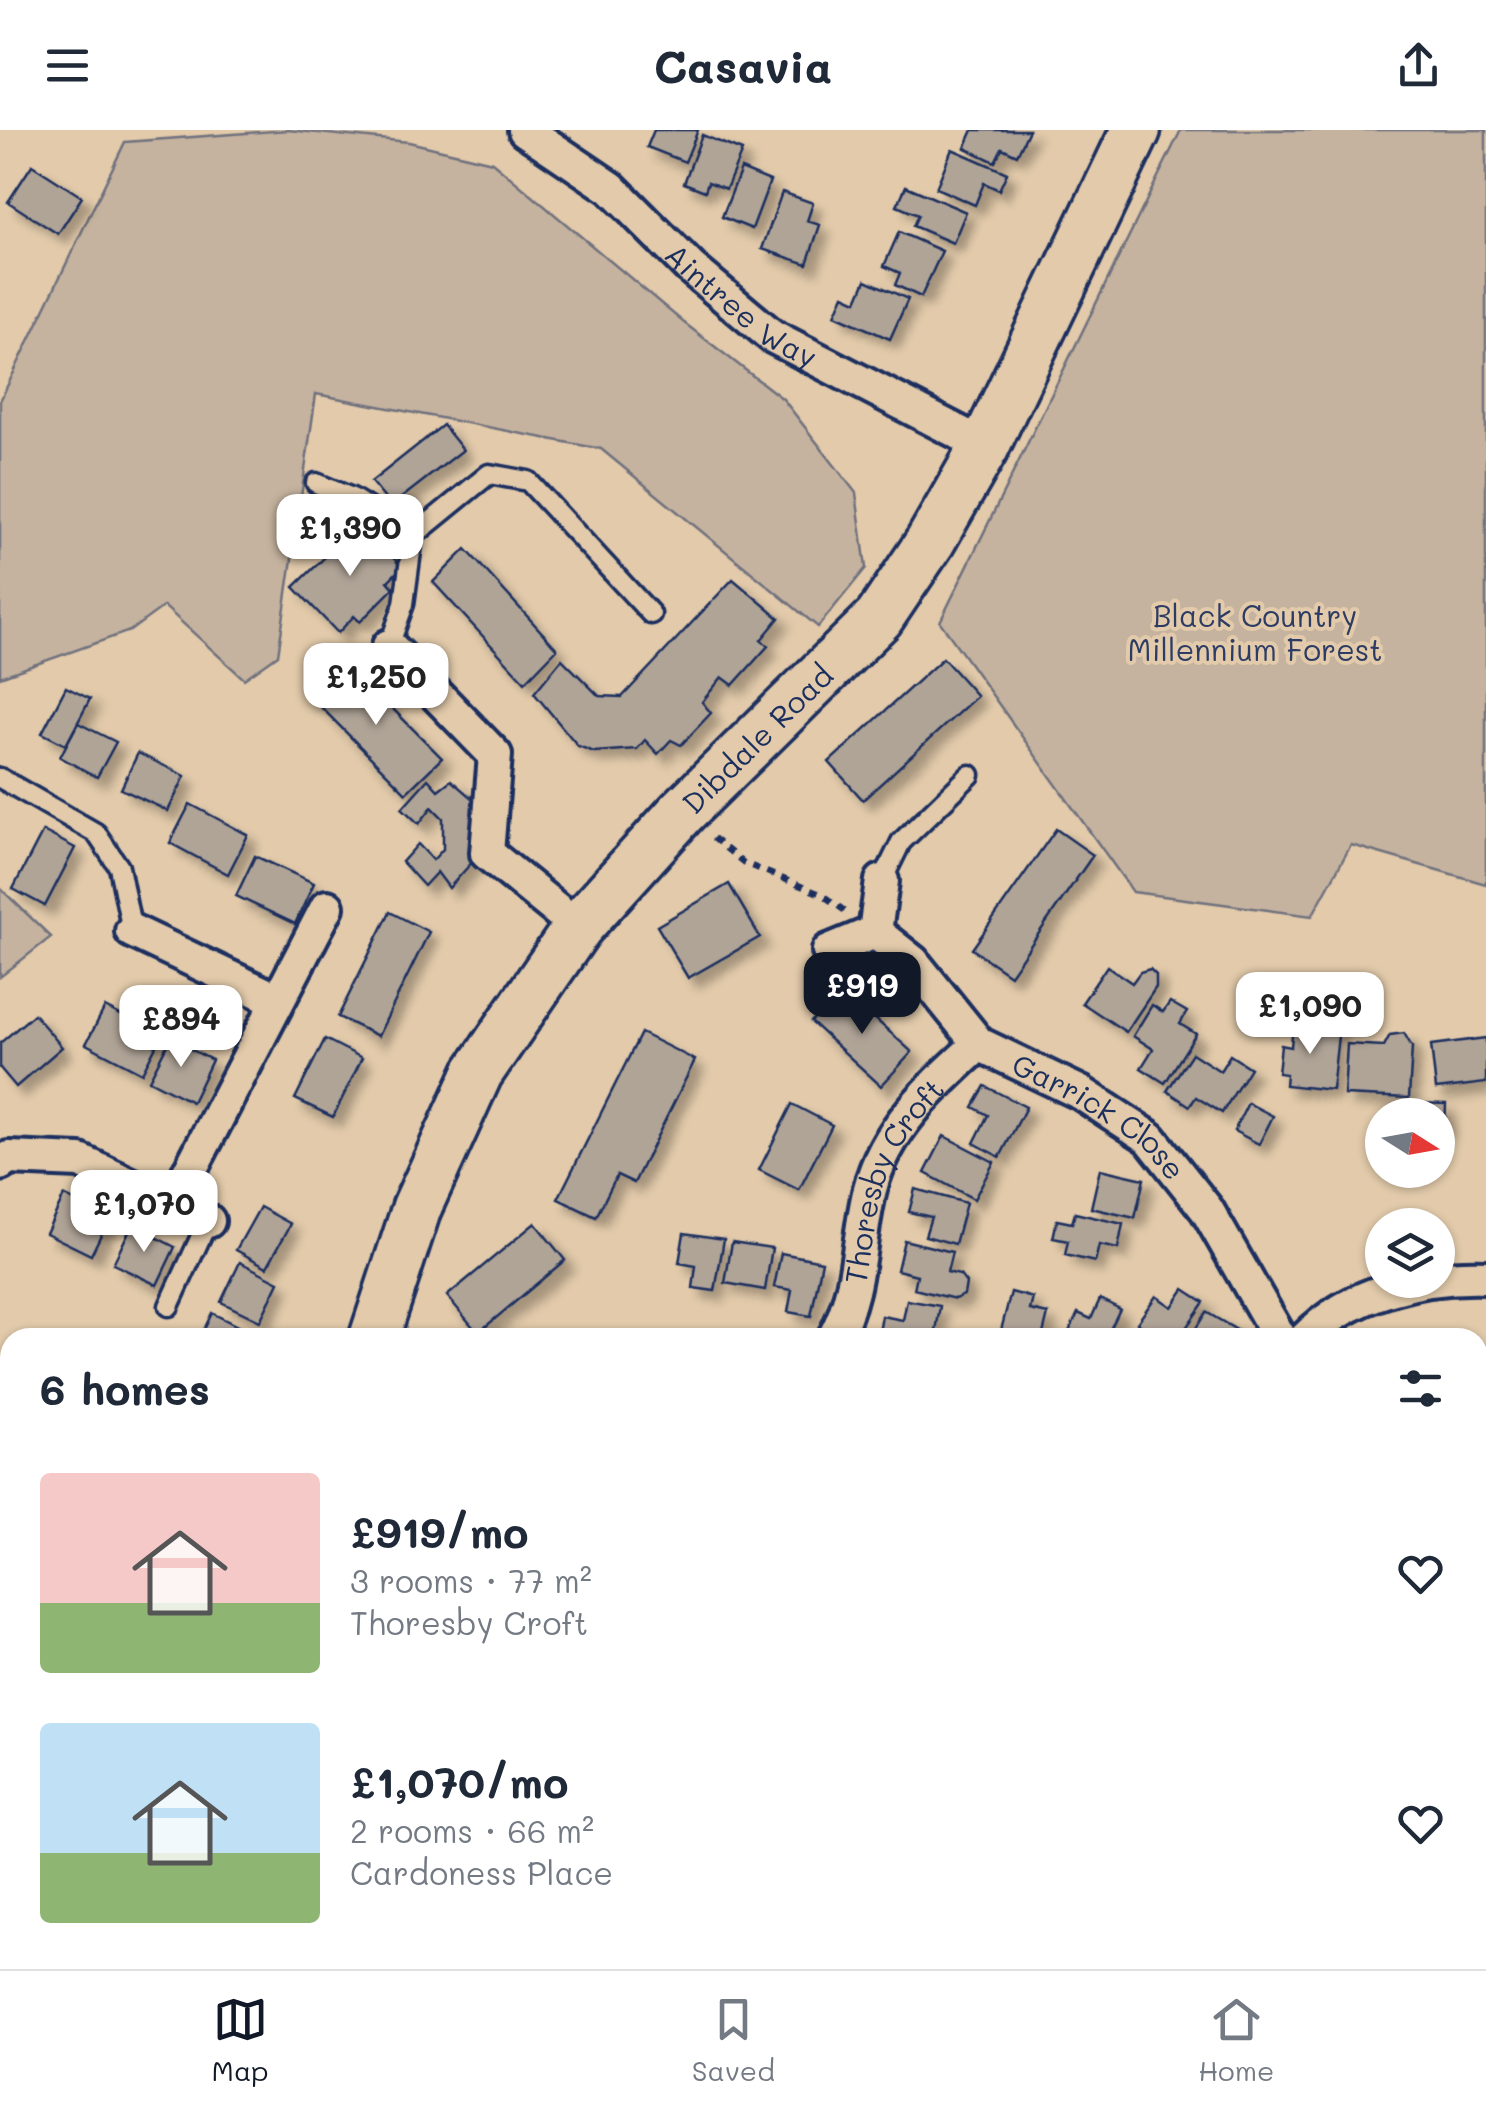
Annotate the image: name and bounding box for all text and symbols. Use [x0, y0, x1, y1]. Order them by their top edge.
text: Casavia [654, 36, 832, 94]
icon: menu [40, 38, 95, 93]
icon: share [1391, 38, 1446, 93]
street label: Aintree Way [657, 234, 824, 376]
pin: £1,390 [269, 494, 431, 579]
text: £1,390 [299, 505, 401, 547]
park label: Black Country Millennium Forest [1127, 595, 1383, 669]
pin: £1,250 [295, 643, 457, 728]
text: £1,250 [325, 654, 427, 696]
street label: Dibdale Road [672, 655, 841, 822]
pin: £919 [803, 952, 921, 1037]
text: £919 [826, 963, 898, 1005]
pin: £1,090 [1229, 972, 1391, 1057]
text: £1,090 [1258, 983, 1362, 1025]
pin: £894 [122, 985, 240, 1070]
text: £894 [141, 996, 221, 1038]
street label: Garrick Close [1006, 1043, 1195, 1188]
street label: Thoresby Croft [834, 1069, 952, 1287]
north arrow [1365, 1098, 1455, 1188]
map controls [1365, 1098, 1455, 1298]
pin: £1,070 [63, 1170, 225, 1255]
text: £1,070 [93, 1181, 195, 1223]
button: layers [1365, 1208, 1455, 1298]
text: 6 homes [40, 1361, 210, 1416]
icon: filters [1393, 1361, 1448, 1416]
text: £919/mo [350, 1504, 529, 1559]
icon: home [120, 1513, 240, 1633]
icon: heart [1393, 1546, 1448, 1601]
text: 3 rooms · 77 m² [350, 1559, 592, 1601]
text: Thoresby Croft [350, 1601, 588, 1643]
text: £1,070/mo [350, 1754, 568, 1809]
icon: home [120, 1763, 240, 1883]
icon: heart [1393, 1796, 1448, 1851]
text: 2 rooms · 66 m² [350, 1809, 594, 1851]
text: Cardoness Place [350, 1851, 613, 1893]
tab: Map [212, 1992, 269, 2088]
tab: Saved [692, 1992, 775, 2088]
tab: Home [1198, 1992, 1274, 2088]

